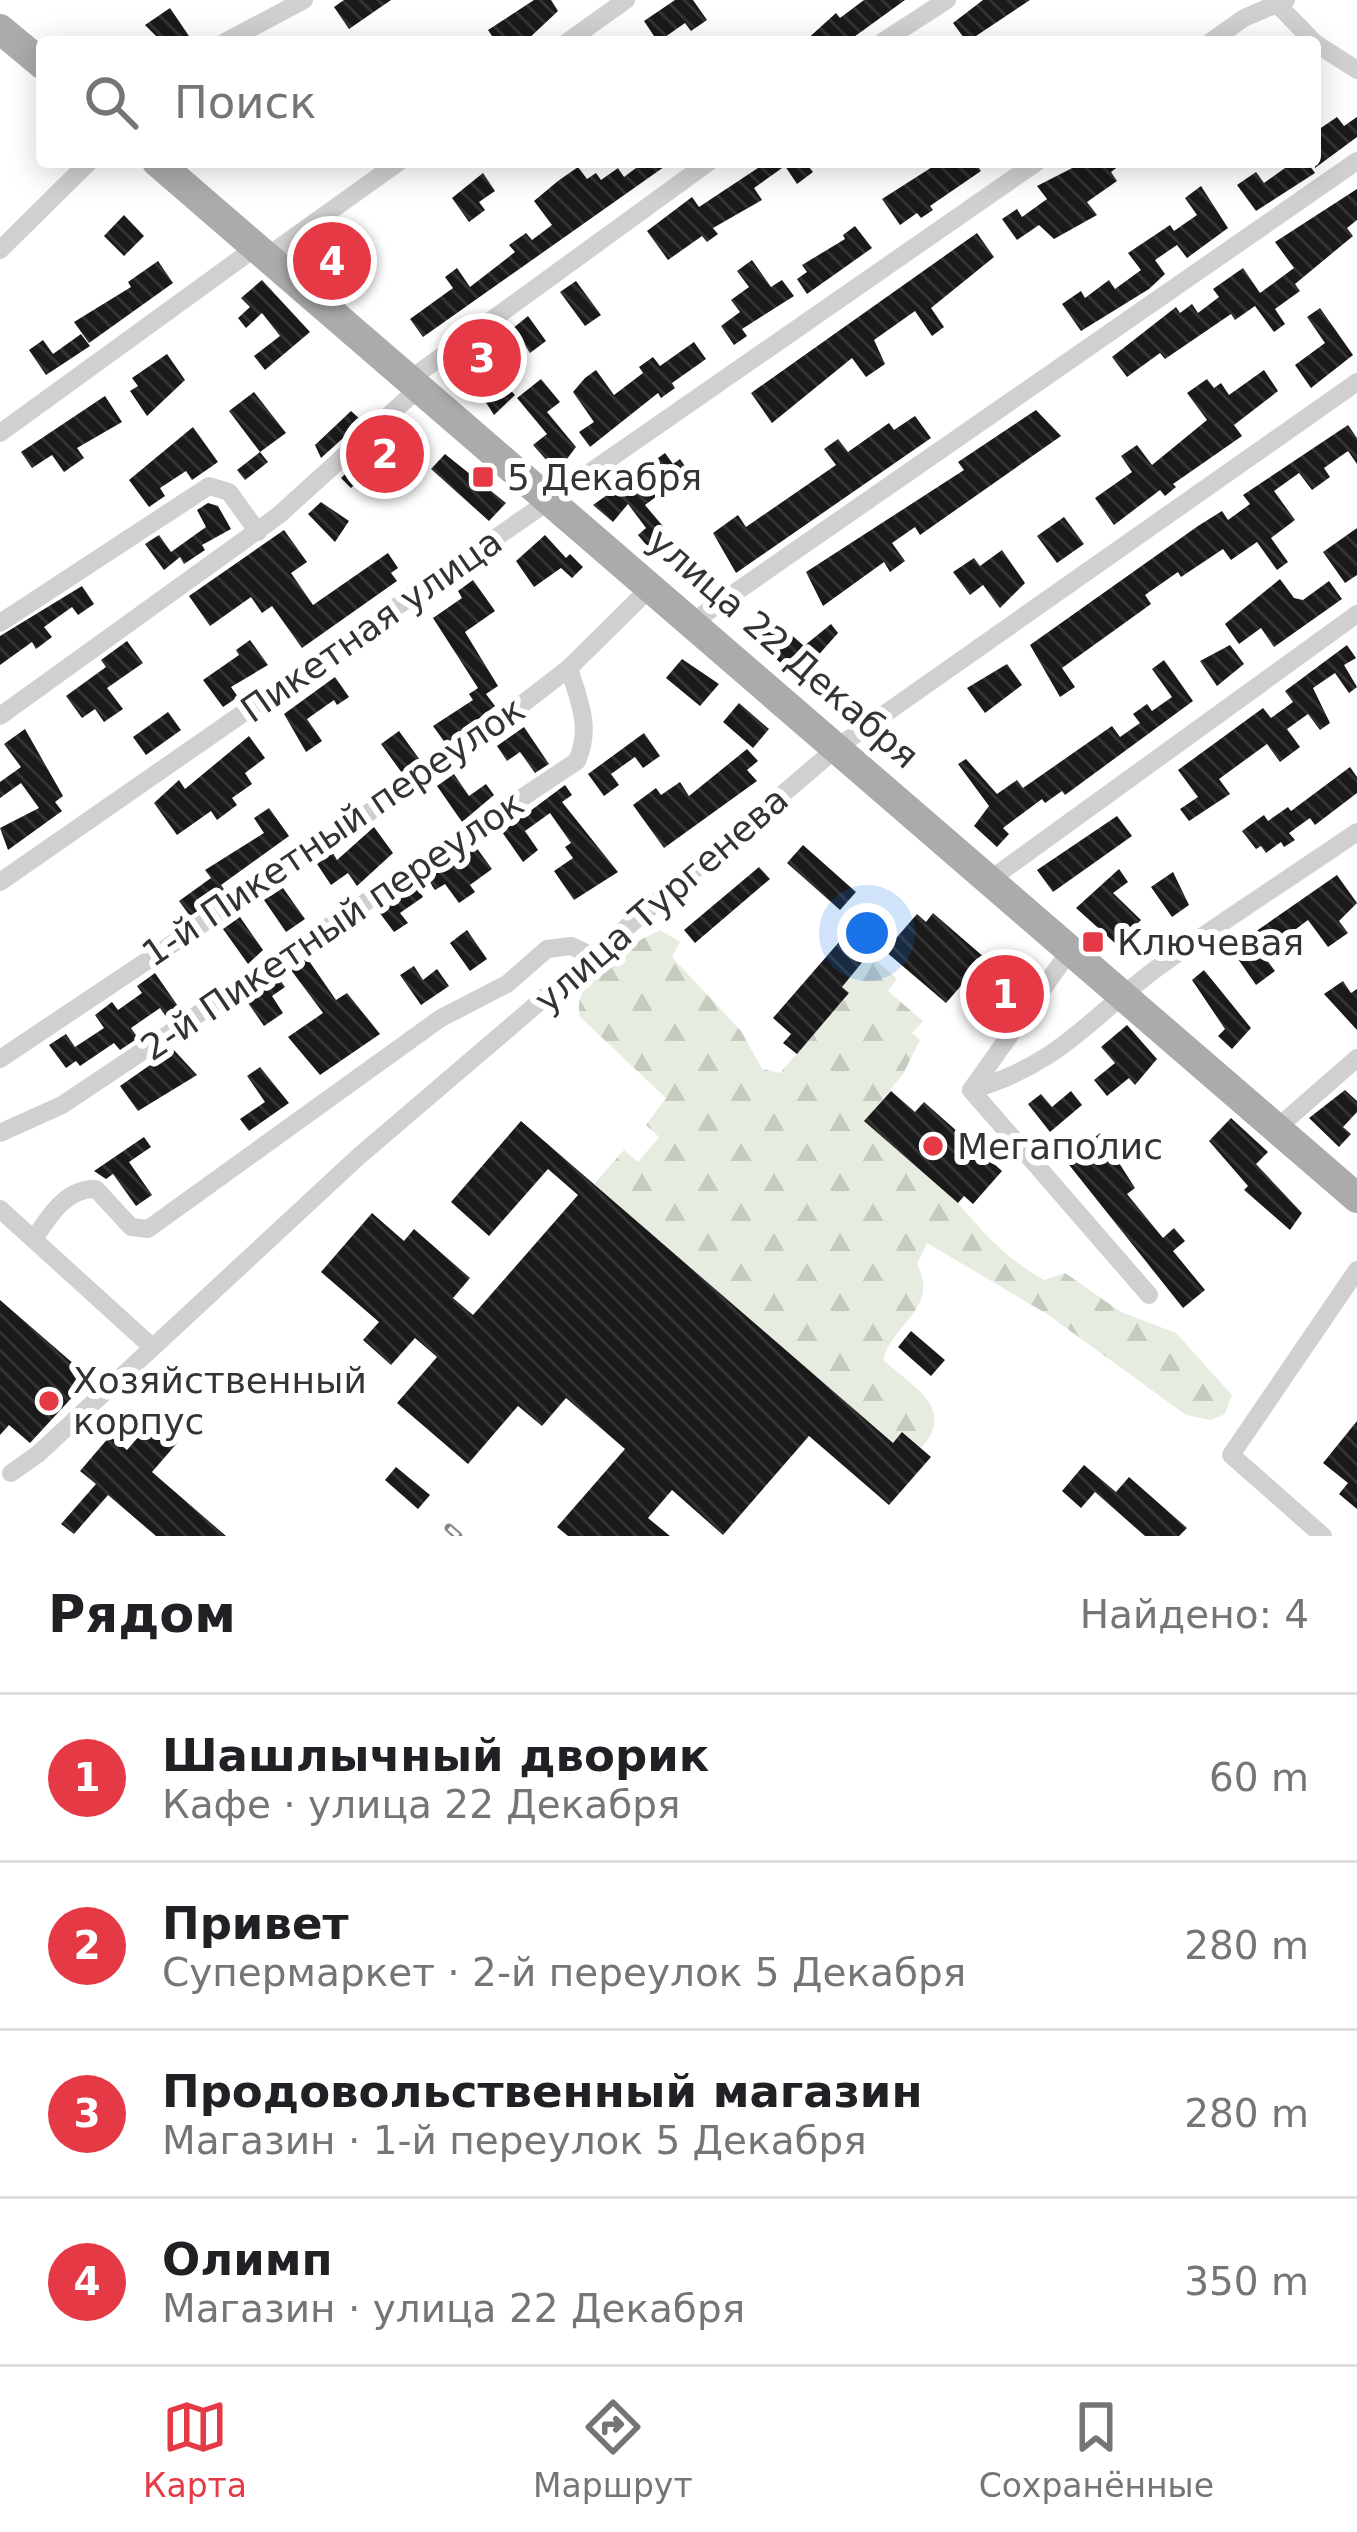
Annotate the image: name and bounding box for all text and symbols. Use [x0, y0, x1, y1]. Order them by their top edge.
search box [36, 36, 1321, 168]
icon: search [78, 69, 144, 135]
text: Поиск [174, 76, 317, 129]
pin: 4 [293, 216, 371, 306]
pin: 3 [443, 313, 521, 403]
pin: 2 [346, 409, 424, 499]
place label: 5 Декабря [507, 457, 702, 498]
marker: 5 Декабря [470, 464, 496, 490]
street label: Пикетная улица [233, 520, 509, 731]
street label: улица 22 Декабря [641, 520, 927, 777]
street label: 1-й Пикетный переулок [135, 688, 532, 975]
street label: улица Тургенева [526, 778, 796, 1020]
street label: 2-й Пикетный переулок [134, 782, 531, 1069]
your location [837, 903, 897, 963]
place label: Ключевая [1117, 922, 1304, 963]
marker: Ключевая [1080, 929, 1106, 955]
pin: 1 [966, 949, 1044, 1039]
place label: Мегаполис [957, 1126, 1163, 1167]
marker: Мегаполис [920, 1133, 946, 1159]
place label: Хозяйственный корпус [73, 1360, 367, 1442]
marker: Хозяйственный корпус [36, 1388, 62, 1414]
text: Рядом [48, 1585, 236, 1644]
text: Найдено: 4 [1080, 1592, 1309, 1637]
text: Шашлычный дворик [162, 1729, 709, 1782]
text: 1 [73, 1755, 101, 1800]
text: 60 m [1209, 1755, 1309, 1800]
text: Кафе · улица 22 Декабря [162, 1782, 681, 1827]
text: Привет [162, 1897, 348, 1950]
text: 2 [73, 1923, 101, 1968]
text: 280 m [1184, 1923, 1309, 1968]
text: Супермаркет · 2-й переулок 5 Декабря [162, 1950, 966, 1995]
text: Продовольственный магазин [162, 2065, 922, 2118]
text: 3 [73, 2091, 101, 2136]
text: 280 m [1184, 2091, 1309, 2136]
text: Магазин · 1-й переулок 5 Декабря [162, 2118, 867, 2163]
text: Олимп [162, 2233, 333, 2286]
text: 4 [73, 2259, 101, 2304]
text: 350 m [1184, 2259, 1309, 2304]
text: Магазин · улица 22 Декабря [162, 2286, 745, 2331]
tab: Карта [143, 2394, 247, 2505]
tab: Маршрут [533, 2394, 693, 2505]
tab: Сохранённые [979, 2394, 1214, 2505]

